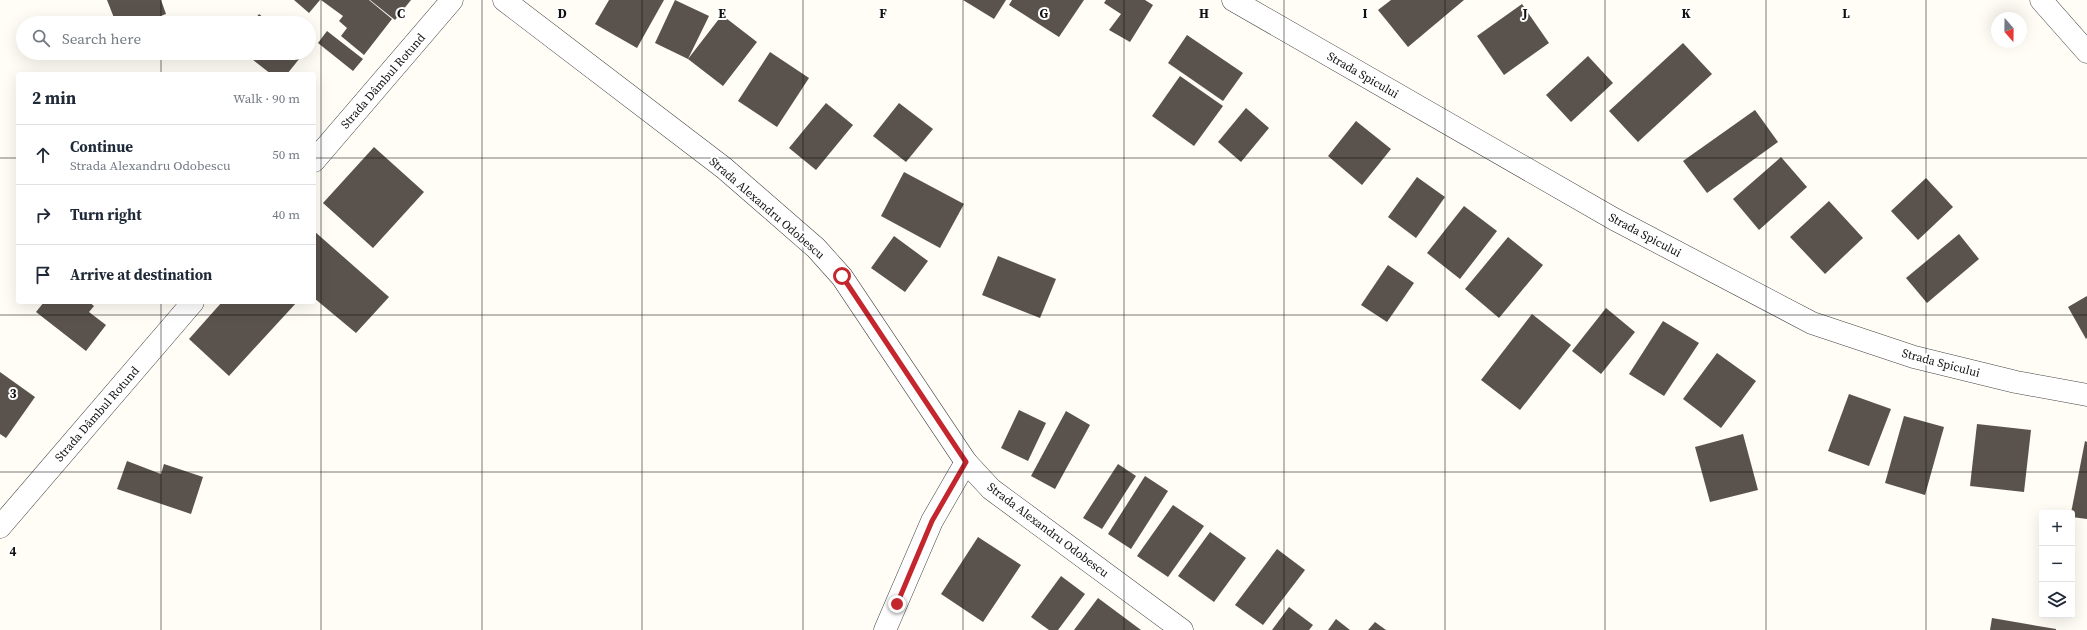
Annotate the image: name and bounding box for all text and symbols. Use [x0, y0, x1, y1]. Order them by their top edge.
text: C [397, 5, 405, 22]
text: D [557, 5, 567, 22]
text: E [718, 5, 726, 22]
text: F [879, 5, 887, 22]
text: G [1040, 5, 1049, 22]
text: H [1199, 5, 1209, 22]
text: I [1362, 5, 1368, 22]
text: J [1521, 5, 1528, 22]
text: K [1681, 5, 1691, 22]
text: L [1842, 5, 1850, 22]
north arrow [1991, 12, 2027, 48]
search box [16, 16, 316, 60]
icon: search [30, 27, 52, 49]
text: Search here [62, 28, 141, 49]
street label: Strada Dâmbul Rotund [337, 30, 429, 132]
street label: Strada Spicului [1324, 48, 1402, 102]
text: 2 min [32, 86, 76, 110]
text: Walk · 90 m [233, 90, 300, 107]
text: Continue [70, 136, 133, 157]
icon: ahead [32, 144, 54, 166]
text: 50 m [272, 146, 300, 163]
street label: Strada Alexandru Odobescu [706, 153, 828, 263]
text: Strada Alexandru Odobescu [70, 157, 231, 174]
icon: right [32, 204, 54, 226]
text: Turn right [70, 204, 142, 225]
text: 40 m [272, 206, 300, 223]
street label: Strada Spicului [1606, 209, 1684, 261]
icon: arrive [32, 264, 54, 286]
text: Arrive at destination [70, 264, 212, 285]
route start [833, 267, 851, 285]
street label: Strada Spicului [1900, 345, 1982, 381]
street label: Strada Dâmbul Rotund [51, 363, 143, 465]
text: 3 [9, 385, 17, 402]
street label: Strada Alexandru Odobescu [984, 479, 1112, 581]
map controls [2039, 510, 2075, 618]
button: + [2039, 510, 2075, 546]
text: 4 [9, 543, 17, 560]
button: − [2039, 546, 2075, 582]
button: layers [2039, 582, 2075, 618]
route end [888, 595, 906, 613]

